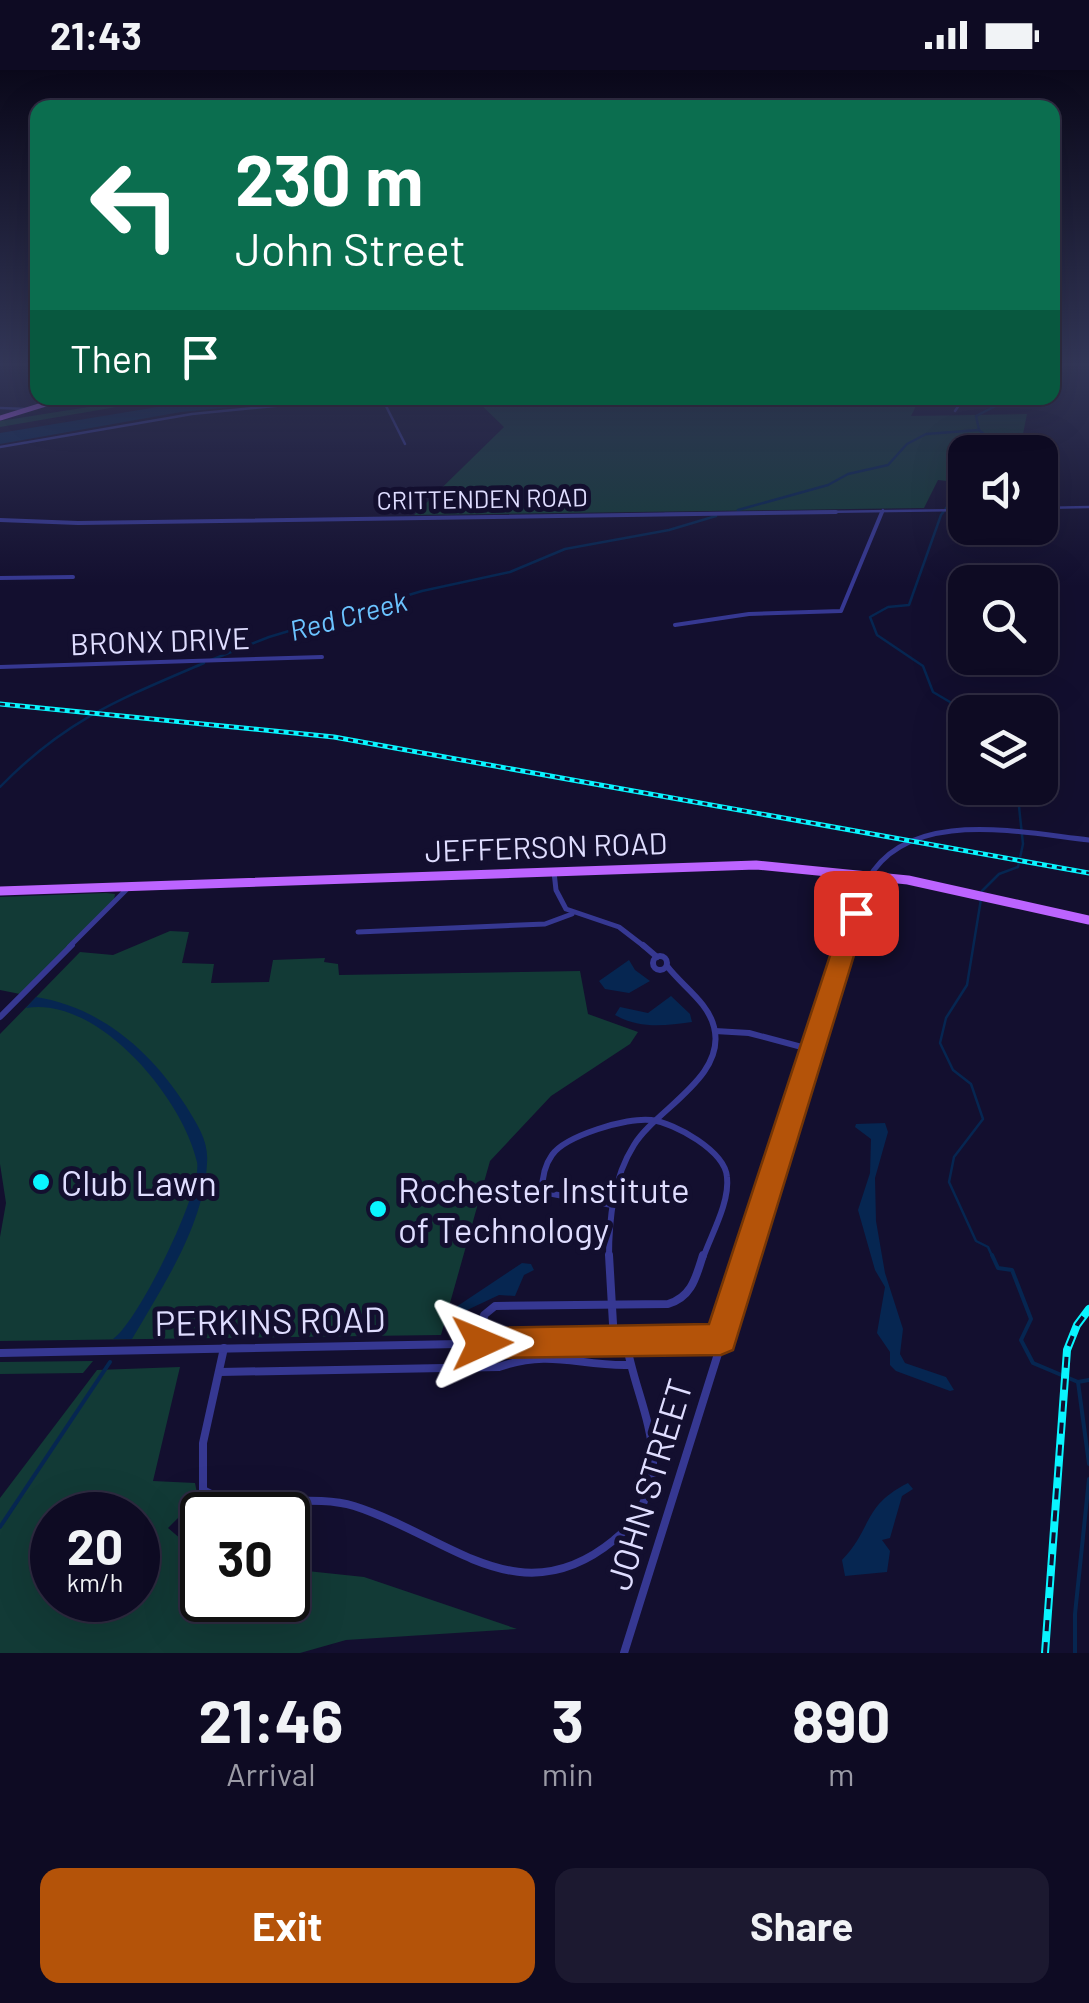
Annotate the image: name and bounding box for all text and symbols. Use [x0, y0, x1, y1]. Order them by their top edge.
text: 21:43 [50, 12, 142, 58]
text: 230 m [235, 136, 423, 220]
icon: left [70, 140, 200, 270]
text: John Street [235, 221, 466, 275]
icon: arrive [173, 330, 228, 385]
text: Then [70, 335, 153, 381]
map controls [948, 435, 1058, 805]
button: sound [948, 435, 1058, 545]
street label: CRITTENDEN ROAD [376, 481, 588, 515]
button: search [948, 565, 1058, 675]
water label: Red Creek [286, 583, 411, 647]
street label: BRONX DRIVE [69, 619, 251, 661]
button: layers [948, 695, 1058, 805]
street label: JEFFERSON ROAD [424, 824, 668, 868]
pin [814, 871, 899, 956]
icon: arrive [829, 886, 884, 941]
place label: Club Lawn [61, 1161, 217, 1203]
place label: Rochester Institute of Technology [398, 1168, 690, 1250]
marker: Club Lawn [30, 1171, 52, 1193]
marker: Rochester Institute of Technology [367, 1198, 389, 1220]
position arrow [430, 1291, 534, 1395]
street label: PERKINS ROAD [154, 1297, 386, 1343]
street label: JOHN STREET [596, 1373, 700, 1595]
speed limit sign: 30 [180, 1492, 310, 1622]
text: 20 [67, 1515, 123, 1575]
text: km/h [67, 1567, 123, 1597]
text: 21:46 [198, 1683, 343, 1755]
text: 3 [551, 1683, 584, 1755]
text: 890 [792, 1683, 891, 1755]
text: Arrival [226, 1754, 316, 1792]
text: min [542, 1754, 594, 1792]
text: m [828, 1754, 855, 1792]
button: Exit [40, 1868, 535, 1983]
button: Share [555, 1868, 1049, 1983]

